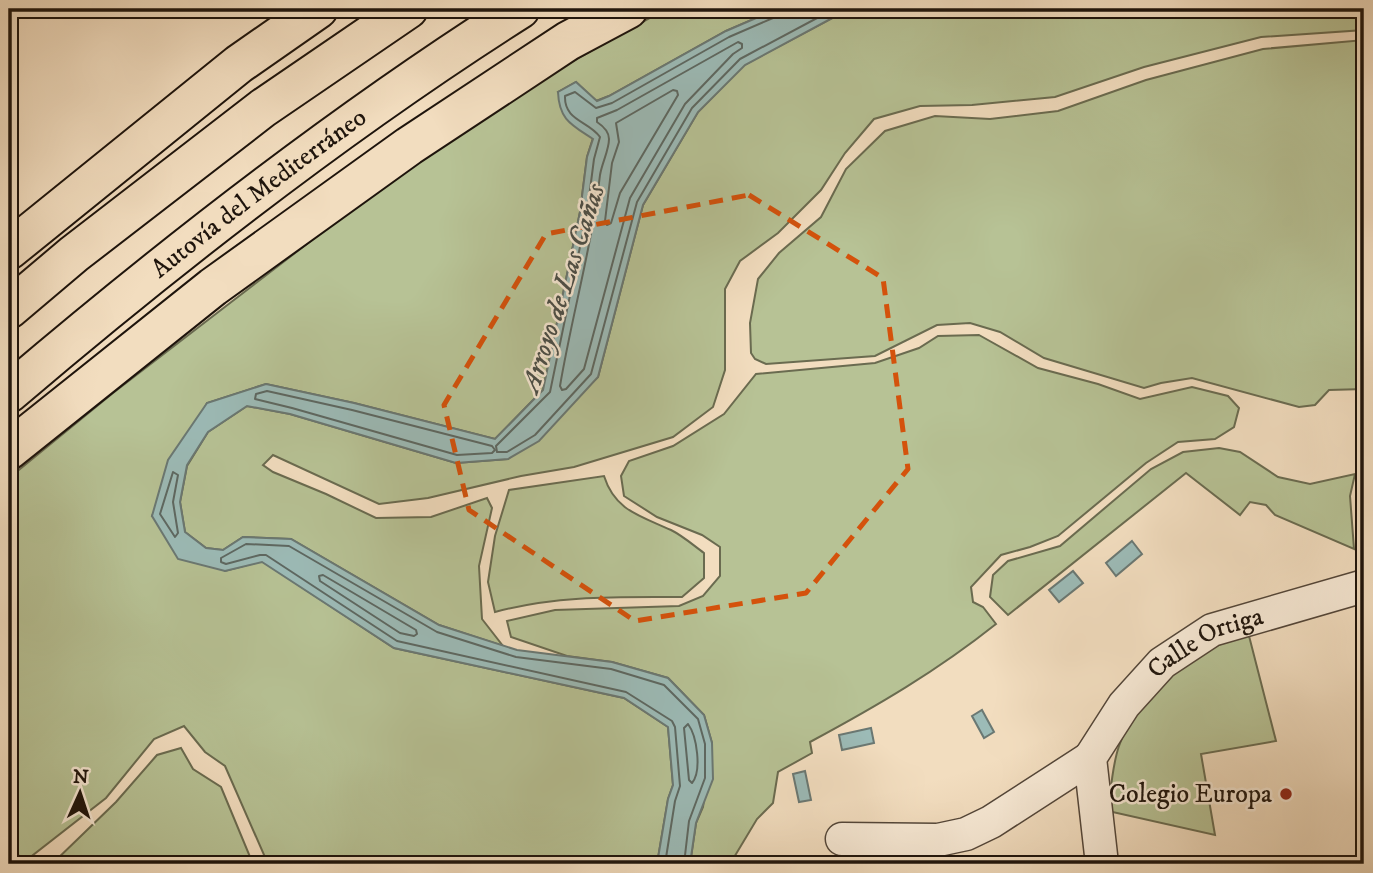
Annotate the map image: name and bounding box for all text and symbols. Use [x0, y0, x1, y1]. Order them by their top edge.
street label: Autovía del Mediterráneo [144, 101, 373, 285]
water label: Arroyo de Las Cañas [512, 179, 613, 400]
street label: Calle Ortiga [1140, 600, 1267, 685]
north arrow [46, 758, 116, 828]
text: N [72, 766, 90, 789]
place label: Colegio Europa [1109, 778, 1272, 811]
marker: Colegio Europa [1278, 786, 1294, 802]

